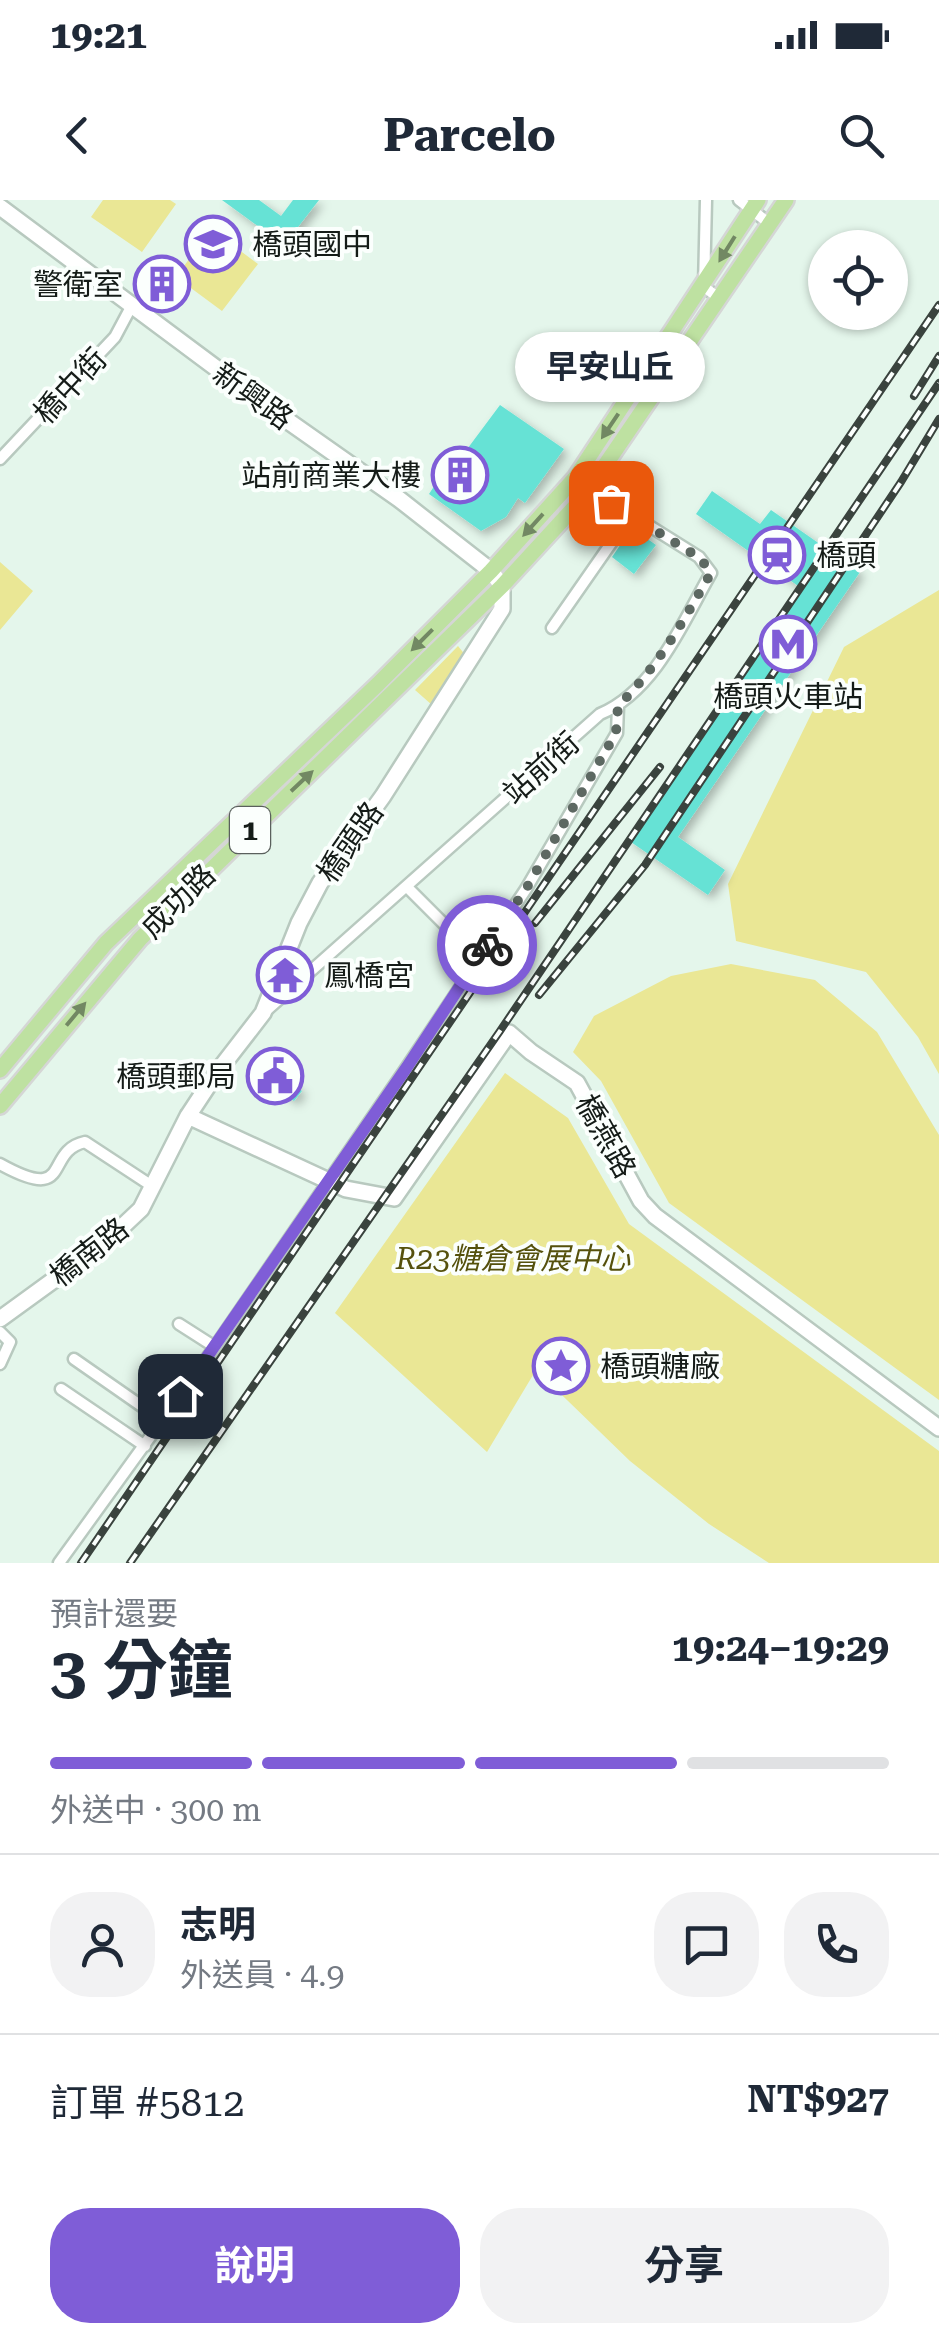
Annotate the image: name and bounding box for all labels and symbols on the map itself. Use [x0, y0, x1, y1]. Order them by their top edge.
school or university icon: 橋頭國中 [183, 214, 243, 274]
place label: 橋頭國中 [252, 227, 372, 262]
one-way arrow [719, 235, 737, 263]
building icon: 警衛室 [132, 254, 192, 314]
place label: 警衛室 [33, 267, 123, 302]
callout: 早安山丘 [516, 333, 706, 403]
street label: 橋中街 [27, 341, 113, 431]
street label: 新興路 [206, 355, 300, 437]
one-way arrow [601, 413, 620, 440]
building icon: 站前商業大樓 [430, 445, 490, 505]
place label: 站前商業大樓 [241, 458, 421, 493]
pin [569, 461, 654, 546]
one-way arrow [522, 512, 545, 536]
station icon: 橋頭 [747, 525, 807, 585]
place label: 橋頭 [816, 538, 876, 573]
metro station icon: 橋頭火車站 [758, 614, 818, 674]
one-way arrow [411, 627, 434, 651]
place label: 橋頭火車站 [713, 679, 863, 714]
street label: 站前街 [496, 725, 586, 811]
one-way arrow [290, 770, 314, 793]
street label: 橋頭路 [310, 795, 390, 889]
road number: 1 [230, 807, 270, 853]
street label: 成功路 [134, 857, 222, 945]
courier [437, 895, 537, 995]
temple icon: 鳳橋宮 [255, 945, 315, 1005]
place label: 鳳橋宮 [324, 958, 414, 993]
one-way arrow [65, 1001, 87, 1026]
public building icon: 橋頭郵局 [245, 1046, 305, 1106]
place label: 橋頭郵局 [116, 1059, 236, 1094]
street label: 橋燕路 [569, 1088, 643, 1184]
street label: 橋南路 [43, 1211, 135, 1293]
park label: R23糖倉會展中心 [395, 1241, 631, 1276]
place icon: 橋頭糖廠 [531, 1336, 591, 1396]
place label: 橋頭糖廠 [600, 1349, 720, 1384]
pin [138, 1354, 223, 1439]

